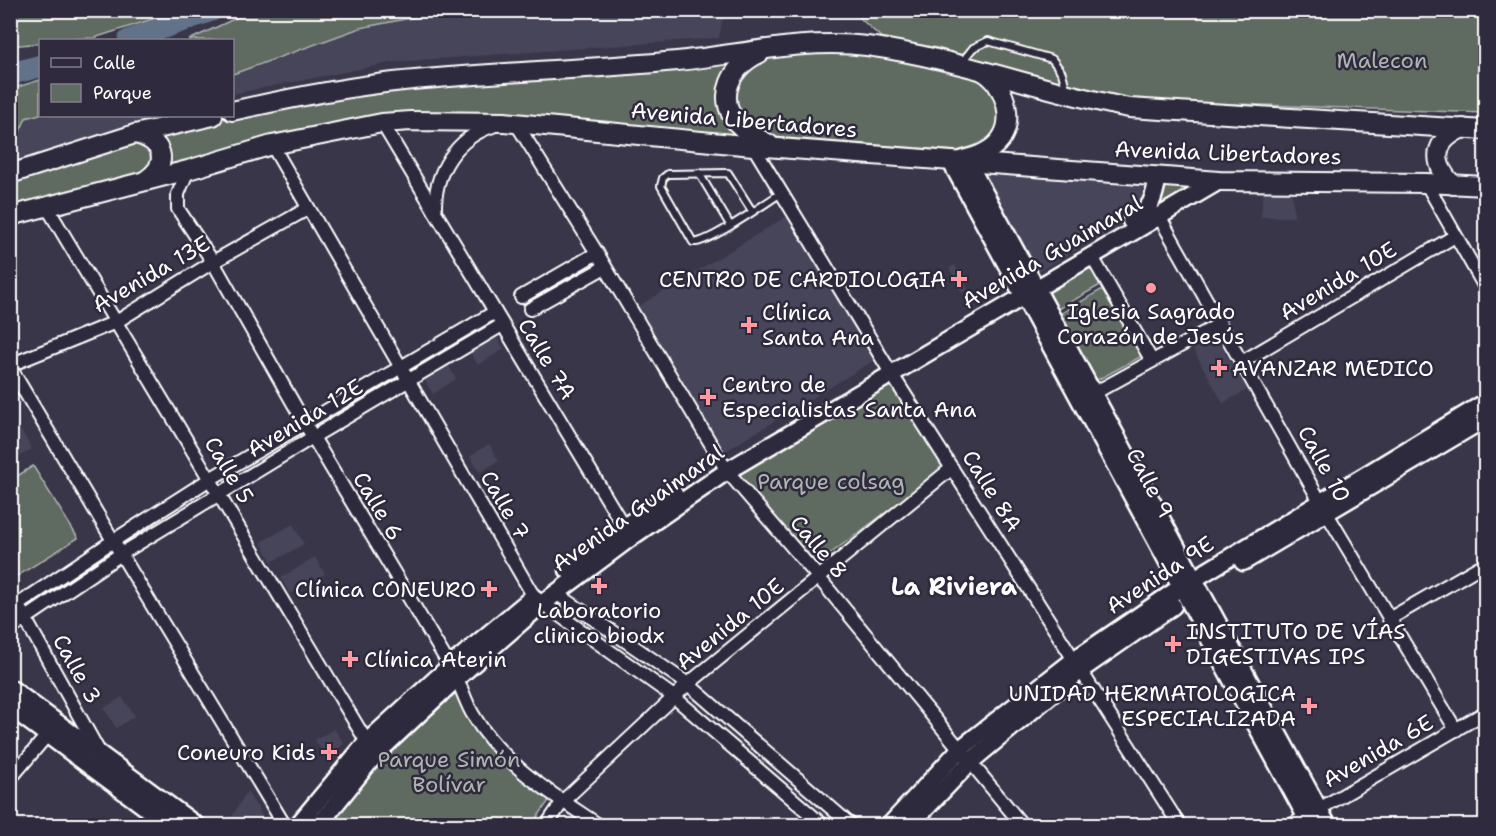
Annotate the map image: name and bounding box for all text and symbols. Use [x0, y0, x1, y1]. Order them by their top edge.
legend [39, 39, 234, 117]
park label: Malecon [1337, 46, 1427, 75]
text: Calle [93, 51, 136, 75]
text: Parque [93, 81, 152, 105]
street label: Avenida Libertadores [630, 96, 858, 144]
street label: Avenida Libertadores [1114, 135, 1342, 171]
street label: Avenida Guaimaral [956, 188, 1148, 316]
street label: Avenida 13E [87, 229, 215, 319]
street label: Avenida 10E [1274, 235, 1402, 327]
place label: CENTRO DE CARDIOLOGIA [659, 265, 946, 294]
marker: CENTRO DE CARDIOLOGIA [950, 270, 968, 288]
marker: Iglesia Sagrado Corazón de Jesús [1144, 281, 1158, 295]
place label: Iglesia Sagrado Corazón de Jesús [1057, 297, 1245, 351]
place label: Clínica Santa Ana [762, 298, 874, 352]
street label: Calle 7A [511, 313, 583, 405]
marker: Clínica Santa Ana [740, 316, 758, 334]
place label: AVANZAR MEDICO [1232, 354, 1434, 383]
marker: AVANZAR MEDICO [1210, 359, 1228, 377]
place label: Centro de Especialistas Santa Ana [722, 370, 977, 424]
street label: Avenida 12E [242, 372, 368, 464]
marker: Centro de Especialistas Santa Ana [699, 388, 717, 406]
street label: Calle 10 [1291, 420, 1357, 508]
street label: Calle 5 [198, 431, 260, 509]
street label: Avenida Guaimaral [546, 437, 730, 578]
street label: Calle 9 [1120, 443, 1180, 523]
street label: Calle 8A [956, 445, 1028, 537]
street label: Calle 7 [474, 465, 536, 545]
street label: Calle 6 [346, 466, 410, 546]
park label: Parque colsag [757, 467, 905, 496]
street label: Calle 8 [784, 509, 854, 585]
street label: Avenida 9E [1101, 529, 1219, 621]
street label: Avenida 10E [670, 571, 790, 677]
district label: La Riviera [891, 571, 1018, 603]
place label: Clínica CONEURO [295, 575, 476, 604]
marker: Laboratorio clinico biodx [590, 577, 608, 595]
marker: Clínica CONEURO [480, 580, 498, 598]
place label: Laboratorio clinico biodx [533, 596, 665, 650]
place label: INSTITUTO DE VÍAS DIGESTIVAS IPS [1186, 617, 1406, 671]
street label: Calle 3 [46, 629, 108, 709]
marker: INSTITUTO DE VÍAS DIGESTIVAS IPS [1164, 635, 1182, 653]
place label: Clínica Aterin [364, 645, 507, 674]
marker: Clínica Aterin [341, 650, 359, 668]
place label: UNIDAD HERMATOLOGICA ESPECIALIZADA [1008, 679, 1296, 733]
marker: UNIDAD HERMATOLOGICA ESPECIALIZADA [1300, 697, 1318, 715]
street label: Avenida 6E [1318, 708, 1438, 794]
place label: Coneuro Kids [177, 738, 316, 767]
marker: Coneuro Kids [320, 743, 338, 761]
park label: Parque Simón Bolívar [377, 745, 521, 799]

